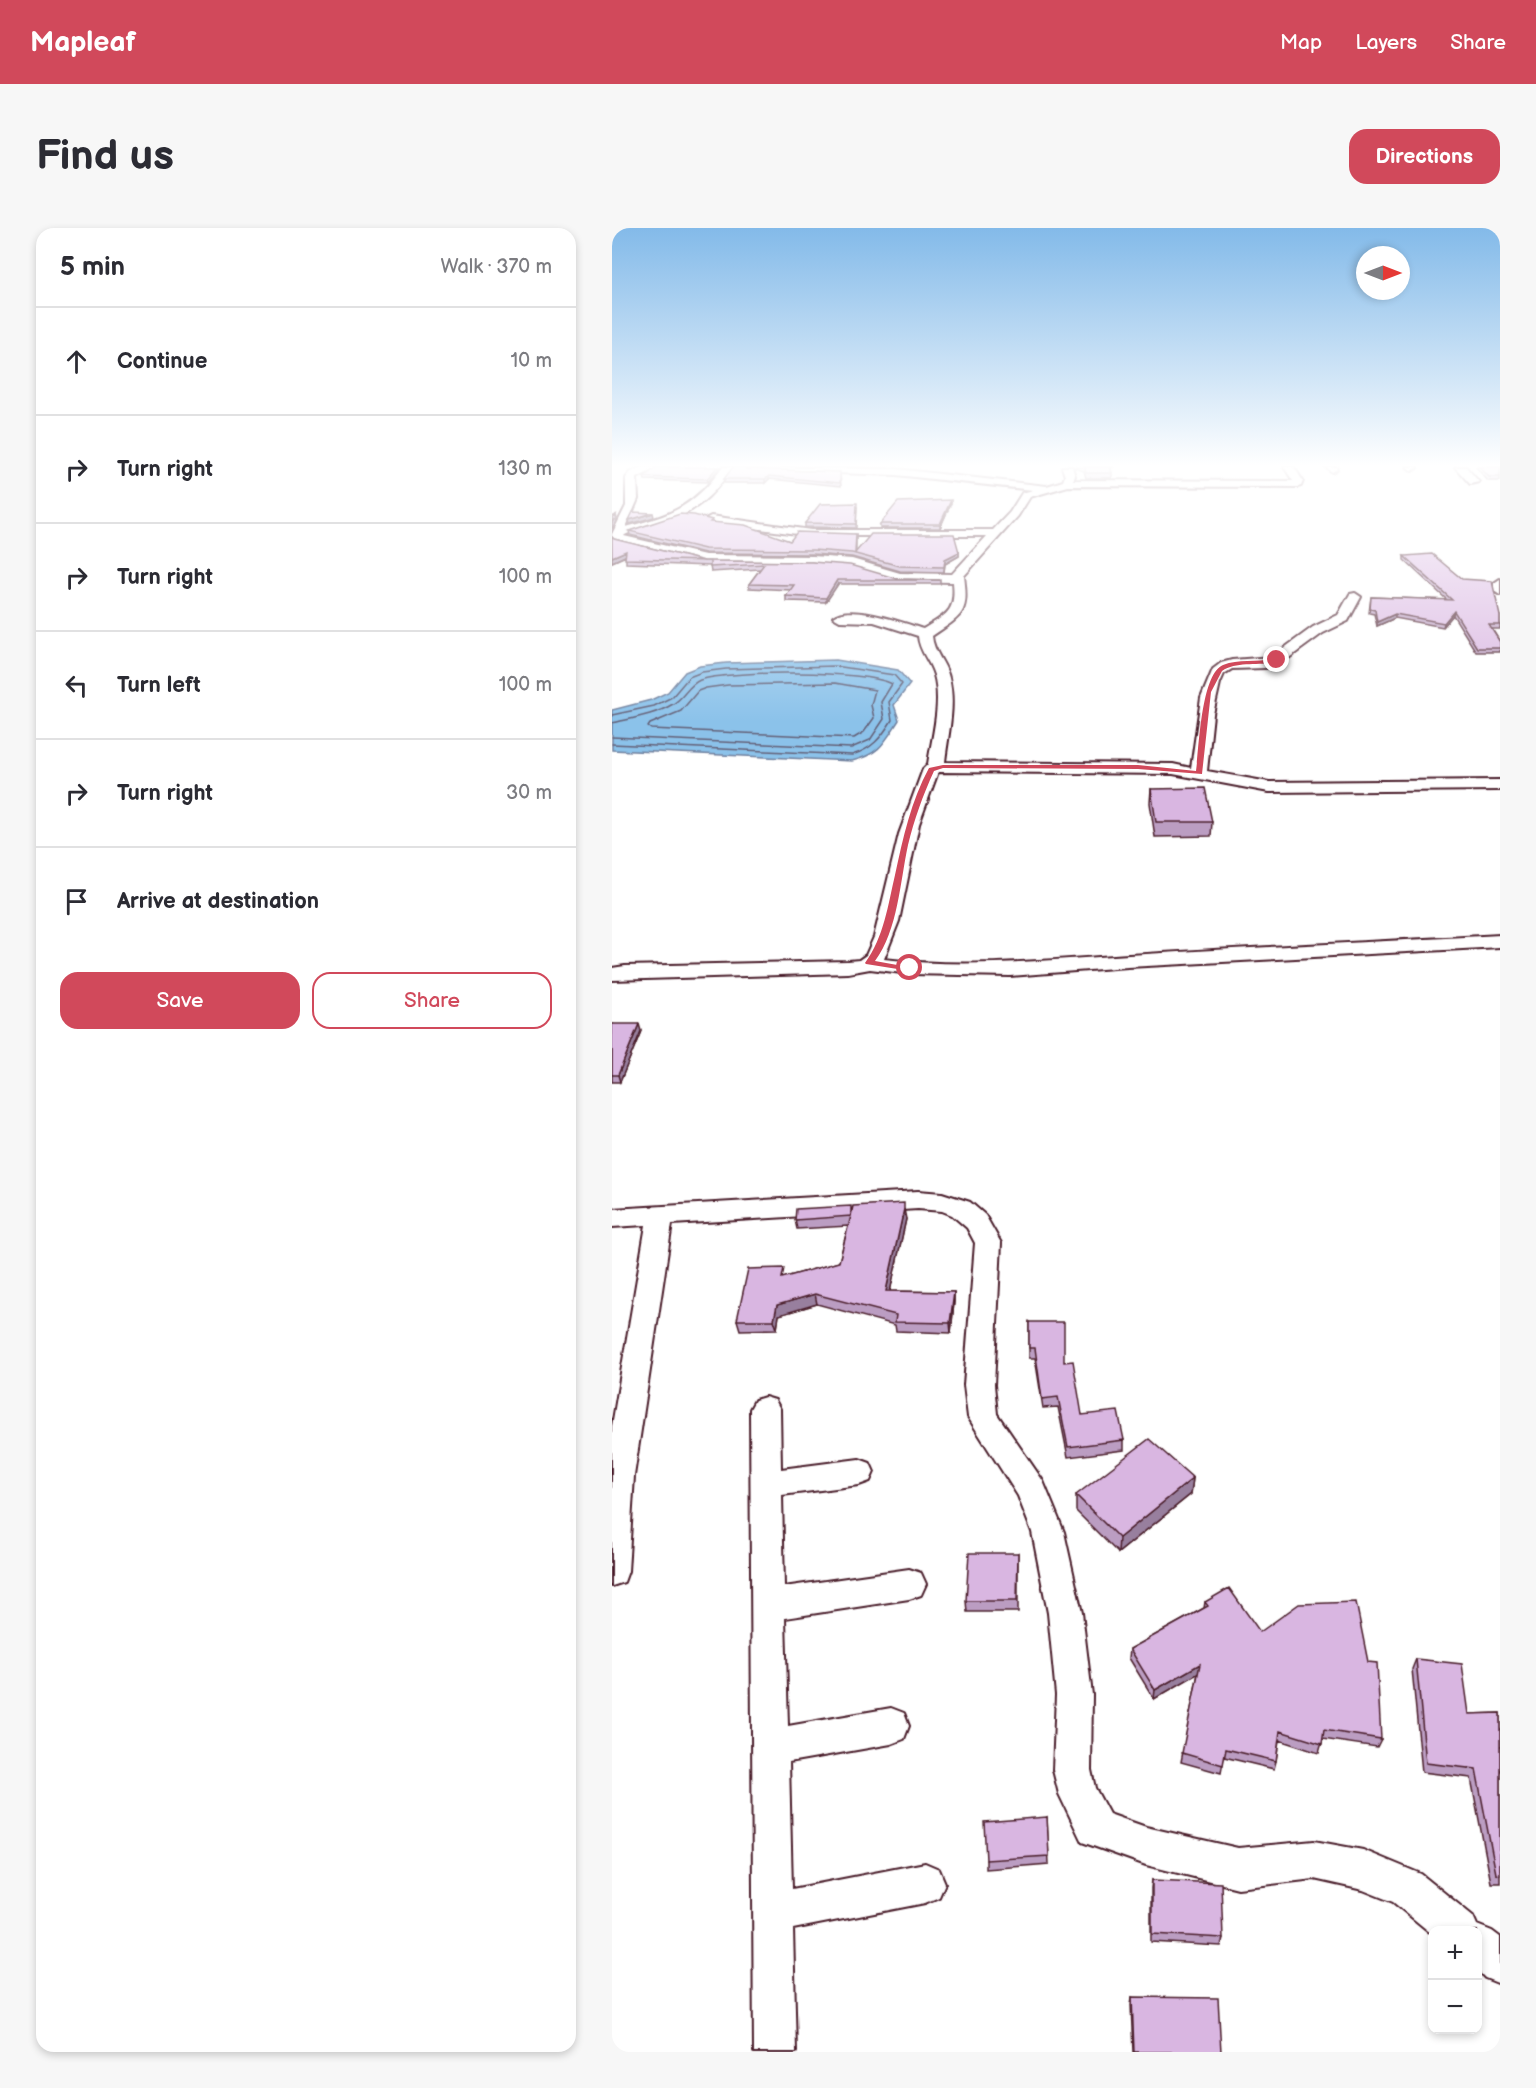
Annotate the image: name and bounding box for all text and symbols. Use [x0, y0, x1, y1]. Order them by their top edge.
text: Mapleaf [30, 26, 136, 59]
text: Map [1280, 30, 1322, 55]
text: Layers [1355, 30, 1417, 55]
text: Share [1450, 30, 1506, 55]
button: Directions [1349, 129, 1500, 184]
text: Find us [36, 131, 174, 182]
north arrow [1356, 246, 1410, 300]
text: 5 min [60, 252, 125, 283]
text: Walk · 370 m [440, 255, 552, 279]
icon: ahead [60, 345, 93, 378]
text: Continue [117, 348, 207, 375]
text: 10 m [511, 349, 552, 373]
icon: right [60, 453, 93, 486]
text: Turn right [117, 456, 213, 483]
text: 130 m [498, 457, 552, 481]
icon: right [60, 561, 93, 594]
text: Turn right [117, 564, 213, 591]
text: 100 m [499, 565, 552, 589]
route end [1263, 646, 1289, 672]
icon: left [60, 669, 93, 702]
text: Turn left [117, 672, 201, 699]
text: 100 m [499, 673, 552, 697]
icon: right [60, 777, 93, 810]
text: Turn right [117, 780, 213, 807]
text: 30 m [506, 781, 552, 805]
icon: arrive [60, 885, 93, 918]
text: Arrive at destination [117, 888, 319, 915]
route start [896, 954, 922, 980]
button: Save [60, 972, 300, 1029]
button: Share [312, 972, 552, 1029]
map controls [1428, 1926, 1482, 2034]
button: + [1428, 1926, 1482, 1980]
button: − [1428, 1980, 1482, 2034]

